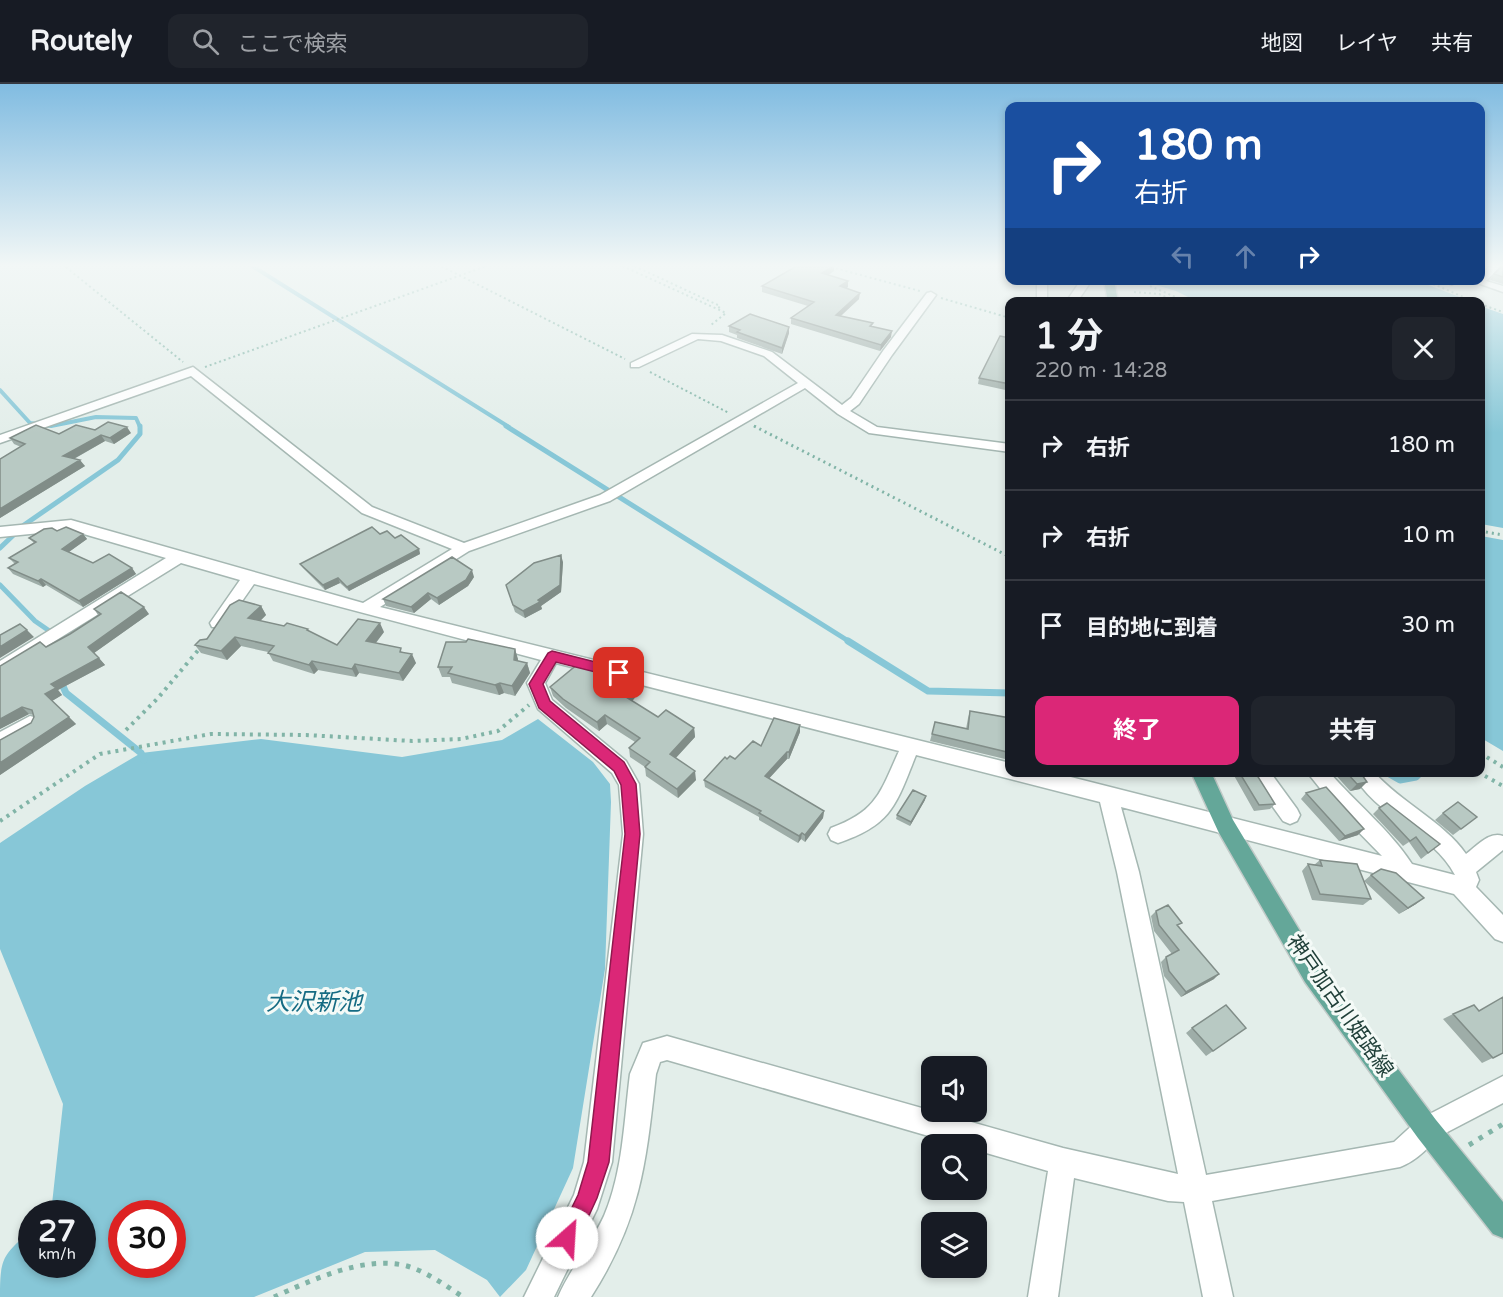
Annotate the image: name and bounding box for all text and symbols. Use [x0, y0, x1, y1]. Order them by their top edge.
search box [168, 14, 588, 68]
text: Routely [30, 24, 132, 58]
icon: search [189, 25, 222, 58]
text: ここで検索 [237, 31, 347, 57]
text: 地図 [1261, 31, 1303, 56]
text: レイヤ [1336, 31, 1398, 56]
text: 共有 [1431, 31, 1473, 56]
text: 180 m [1134, 120, 1263, 171]
icon: right [1035, 126, 1113, 204]
text: 右折 [1134, 177, 1188, 210]
icon: left [1166, 240, 1199, 273]
icon: ahead [1229, 240, 1262, 273]
icon: right [1292, 240, 1325, 273]
text: 1 分 [1035, 315, 1103, 358]
button: close [1392, 317, 1455, 380]
text: 220 m · 14:28 [1035, 359, 1167, 383]
icon: right [1035, 429, 1068, 462]
text: 180 m [1388, 432, 1455, 458]
text: 右折 [1086, 435, 1130, 461]
icon: right [1035, 519, 1068, 552]
text: 10 m [1401, 522, 1455, 548]
text: 右折 [1086, 525, 1130, 551]
icon: arrive [1035, 609, 1068, 642]
text: 30 m [1401, 612, 1455, 638]
text: 目的地に到着 [1086, 615, 1218, 641]
pin [593, 647, 644, 698]
icon: arrive [602, 656, 635, 689]
button: 終了 [1035, 696, 1239, 765]
button: 共有 [1251, 696, 1455, 765]
street label: 神戸加古川姫路線 [1282, 930, 1398, 1082]
water label: 大沢新池 [266, 988, 364, 1017]
map controls [921, 1056, 987, 1278]
button: sound [921, 1056, 987, 1122]
button: search [921, 1134, 987, 1200]
speed limit sign: 30 [108, 1200, 186, 1278]
position arrow [535, 1206, 599, 1270]
button: layers [921, 1212, 987, 1278]
text: 27 [38, 1213, 76, 1250]
text: km/h [38, 1245, 76, 1263]

